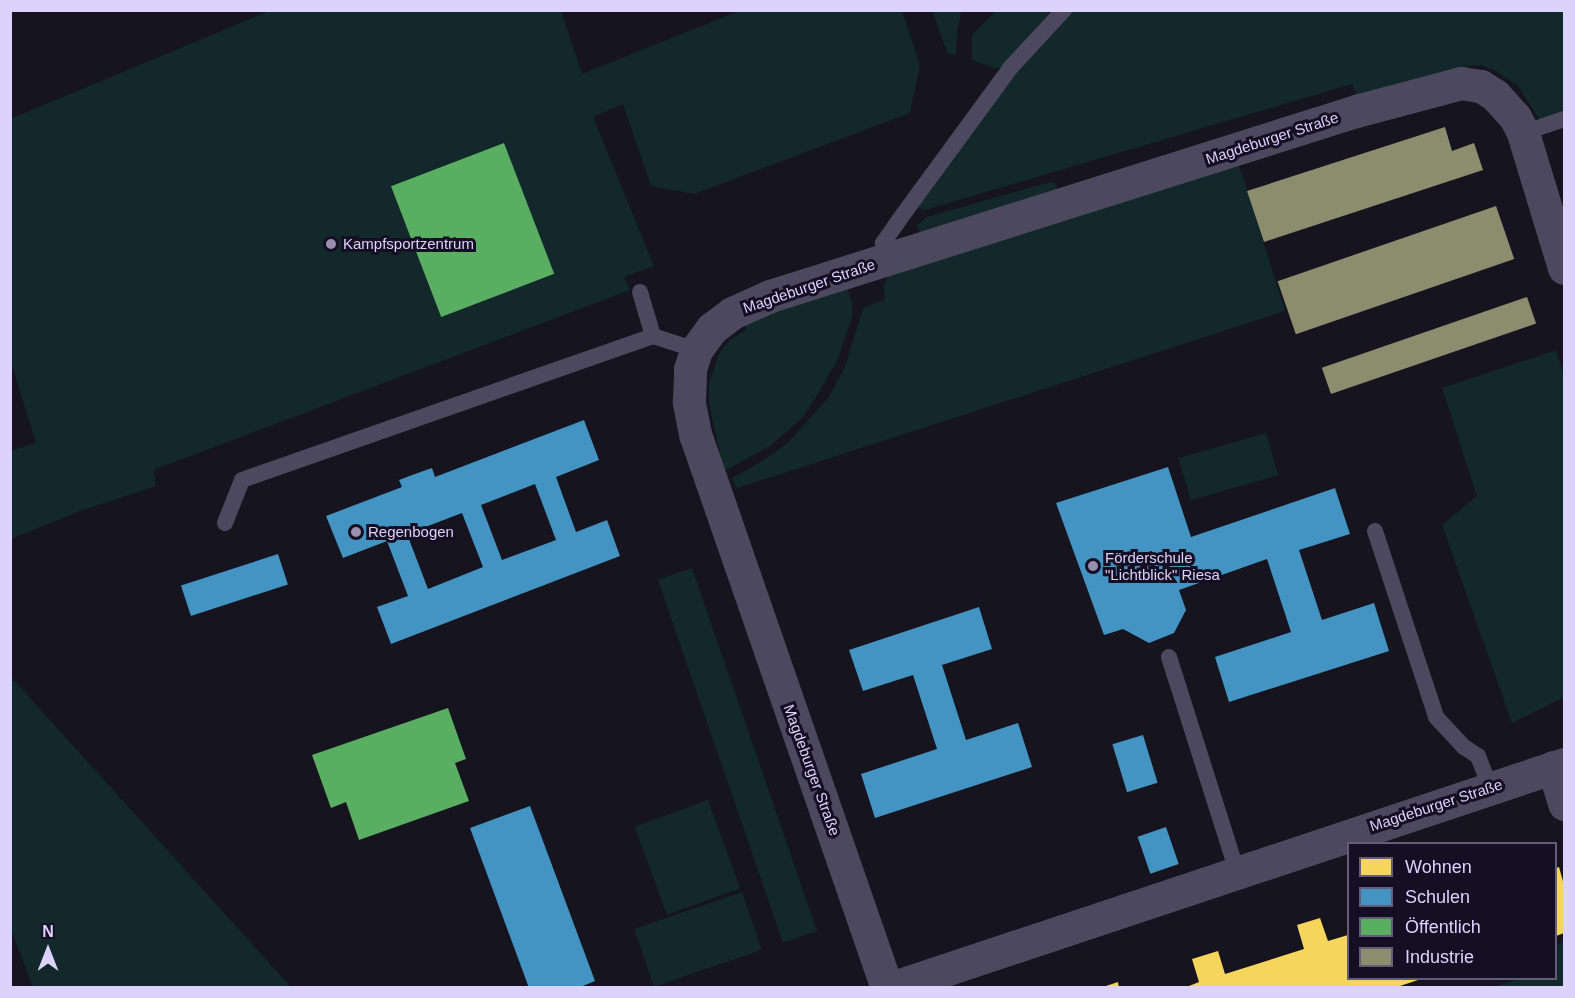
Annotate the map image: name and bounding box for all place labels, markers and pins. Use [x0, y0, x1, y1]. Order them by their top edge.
place label: Kampfsportzentrum [343, 235, 474, 253]
marker: Kampfsportzentrum [324, 237, 338, 251]
place label: Regenbogen [368, 523, 454, 541]
marker: Regenbogen [349, 525, 363, 539]
place label: Förderschule "Lichtblick" Riesa [1105, 548, 1220, 583]
marker: Förderschule "Lichtblick" Riesa [1086, 559, 1100, 573]

